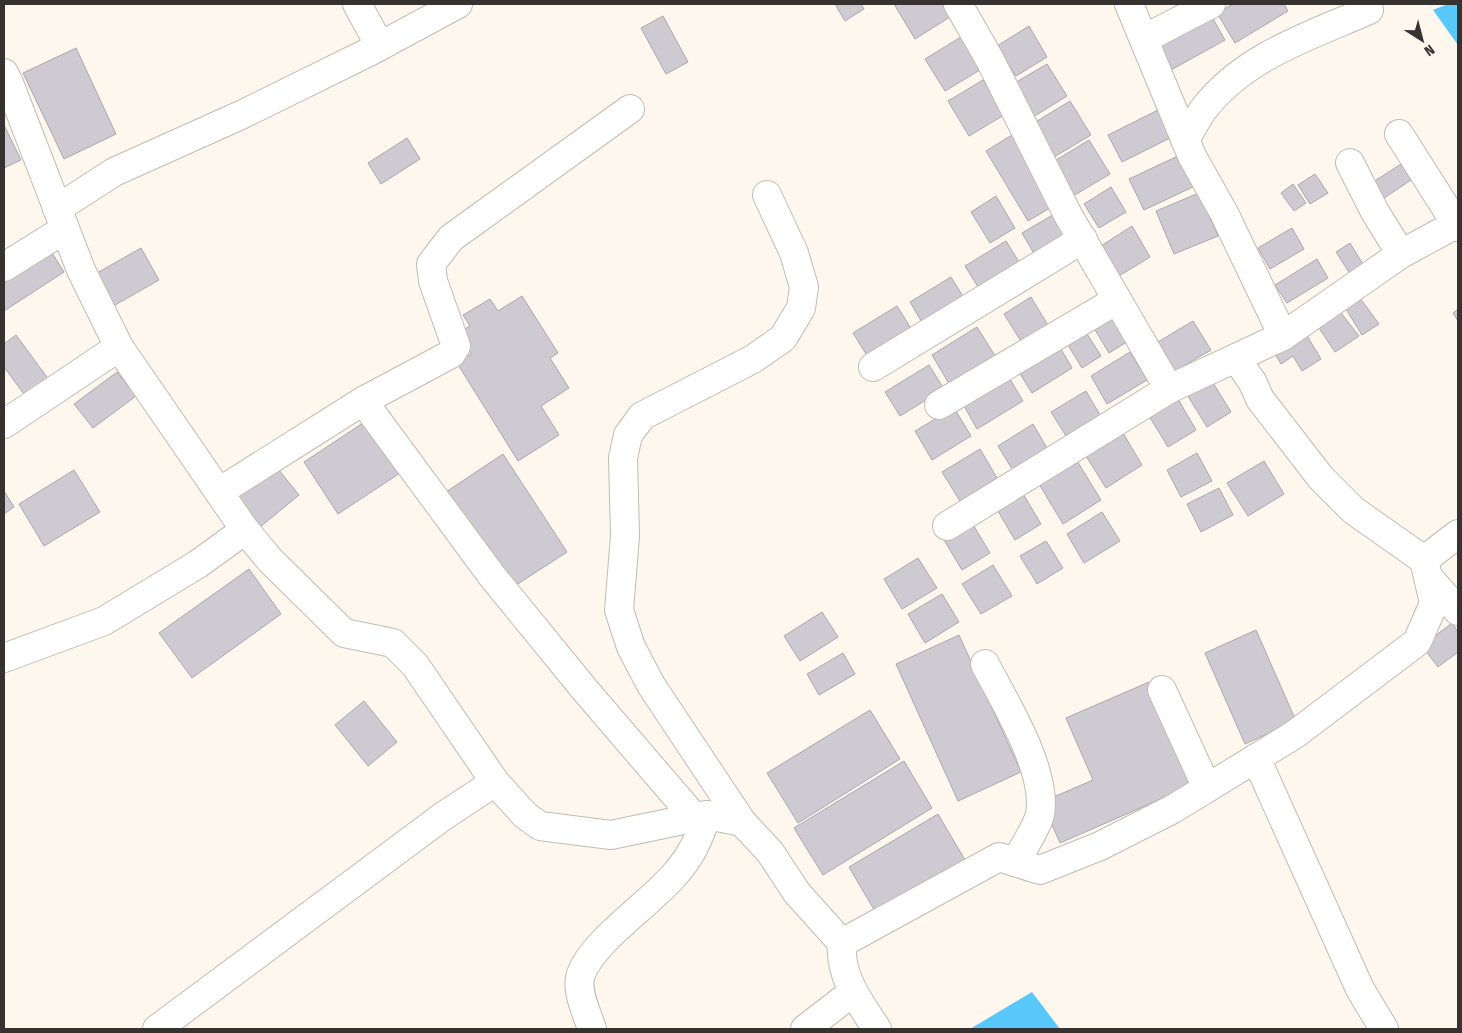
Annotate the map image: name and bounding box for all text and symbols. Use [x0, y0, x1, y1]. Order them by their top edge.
north arrow [1397, 15, 1447, 65]
text: N [1421, 41, 1438, 59]

